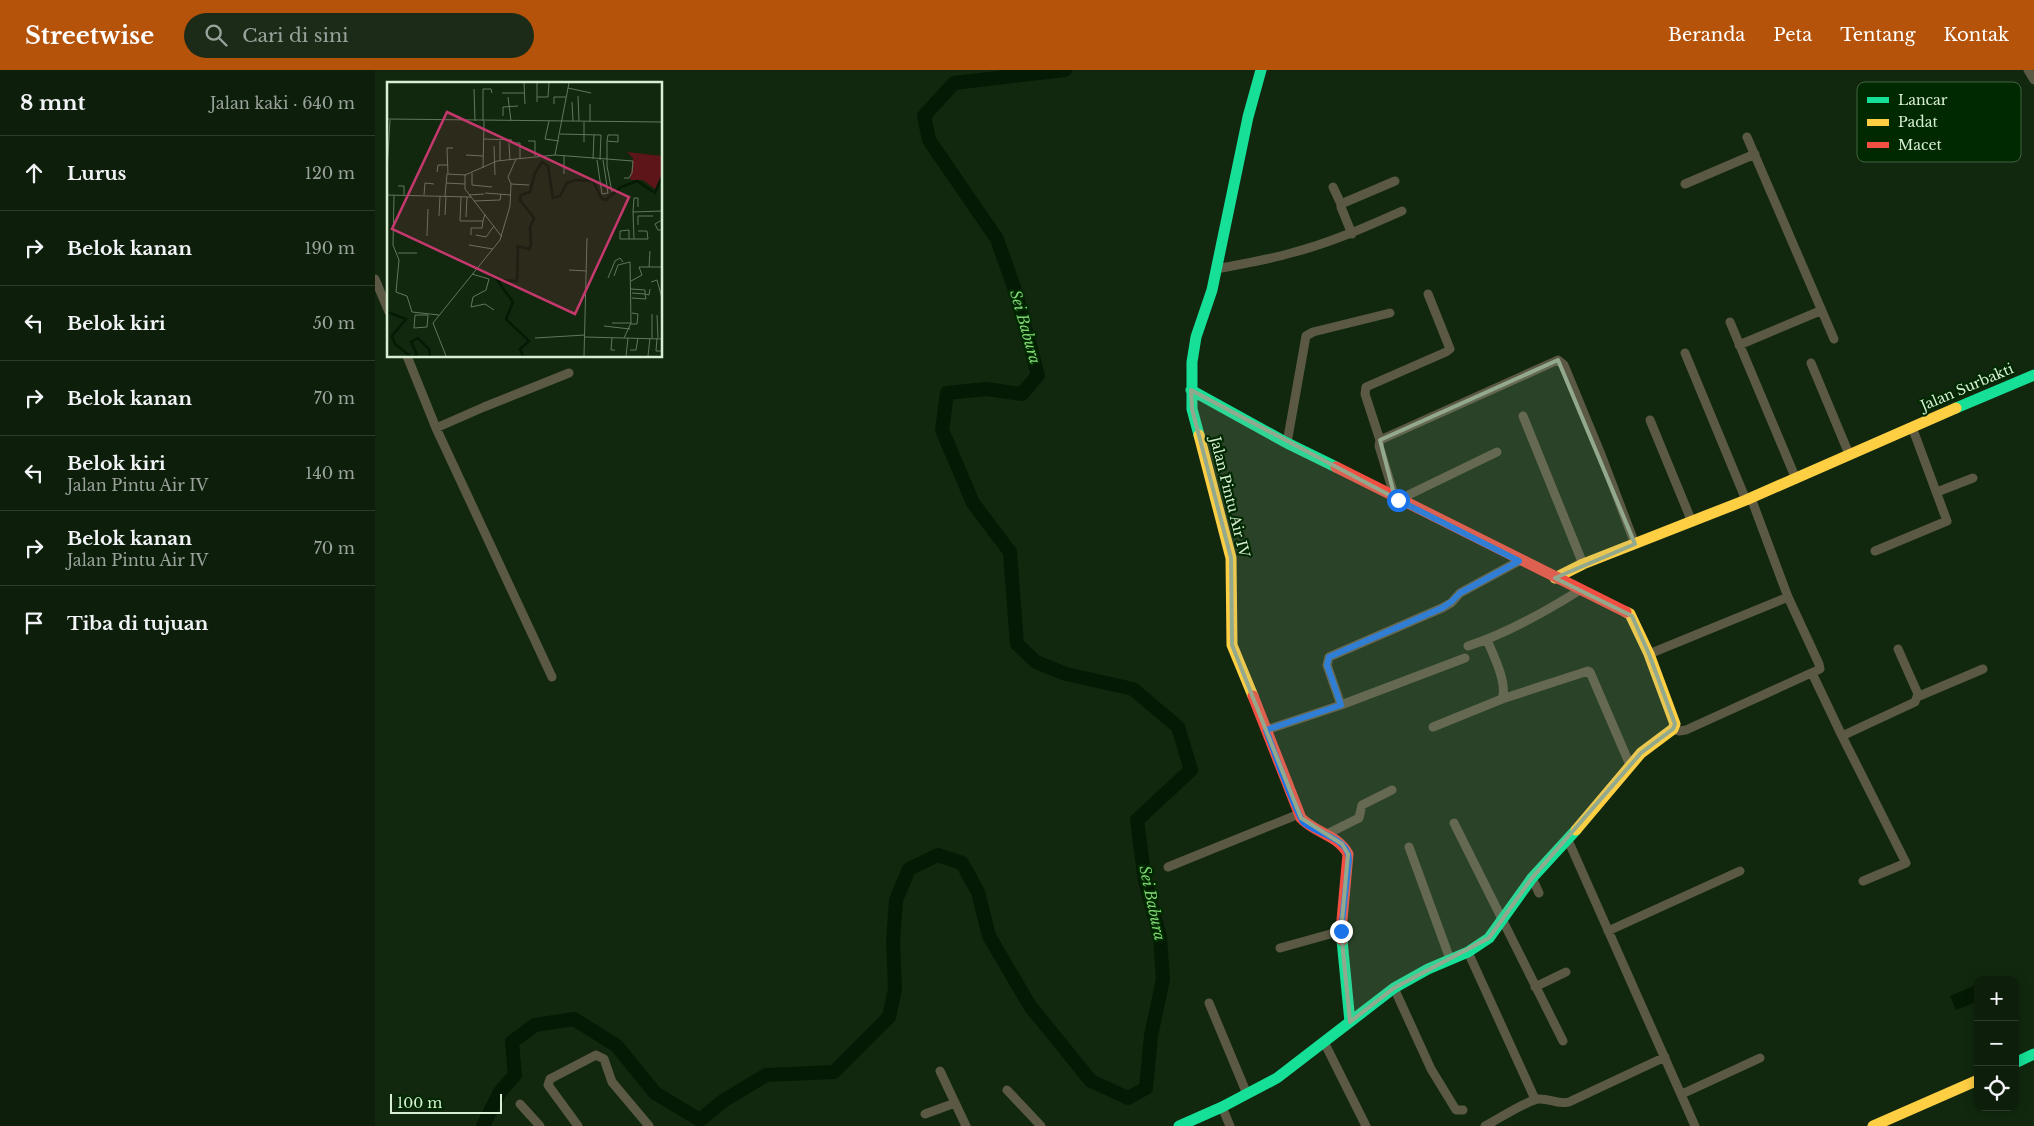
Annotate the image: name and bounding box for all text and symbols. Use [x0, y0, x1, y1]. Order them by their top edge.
search box [184, 13, 534, 58]
text: Streetwise [25, 21, 154, 50]
icon: search [202, 21, 230, 49]
text: Cari di sini [242, 24, 348, 47]
text: Beranda [1668, 24, 1745, 46]
text: Peta [1773, 24, 1812, 46]
text: Tentang [1840, 24, 1915, 46]
text: Kontak [1943, 24, 2009, 46]
inset map [387, 82, 663, 358]
legend [1857, 82, 2021, 162]
text: 8 mnt [20, 90, 85, 116]
text: Lancar [1898, 91, 1948, 109]
text: Jalan kaki · 640 m [210, 93, 355, 113]
text: Padat [1898, 113, 1938, 131]
text: Macet [1898, 136, 1943, 154]
icon: ahead [20, 159, 48, 187]
text: Lurus [67, 162, 126, 185]
text: 120 m [305, 163, 355, 183]
icon: right [20, 234, 48, 262]
text: Belok kanan [67, 237, 192, 260]
text: 190 m [304, 238, 355, 258]
water label: Sei Babura [1006, 288, 1045, 366]
icon: left [20, 309, 48, 337]
text: Belok kiri [67, 312, 166, 335]
text: 50 m [313, 313, 355, 333]
street label: Jalan Surbakti [1916, 359, 2016, 416]
icon: right [20, 384, 48, 412]
text: Belok kanan [67, 387, 192, 410]
text: 70 m [314, 388, 355, 408]
street label: Jalan Pintu Air IV [1206, 433, 1254, 560]
text: Belok kiri [67, 452, 166, 475]
icon: left [20, 459, 48, 487]
text: 140 m [305, 463, 355, 483]
text: Jalan Pintu Air IV [67, 475, 208, 495]
route start [1387, 489, 1410, 512]
text: Belok kanan [67, 527, 192, 550]
icon: right [20, 534, 48, 562]
text: 70 m [314, 538, 355, 558]
text: Jalan Pintu Air IV [67, 550, 208, 570]
icon: arrive [20, 609, 48, 637]
text: Tiba di tujuan [67, 612, 208, 635]
water label: Sei Babura [1135, 864, 1170, 942]
route end [1330, 920, 1353, 943]
map controls [1974, 976, 2019, 1111]
button: + [1974, 976, 2019, 1021]
button: − [1974, 1021, 2019, 1066]
button: locate [1974, 1066, 2019, 1111]
scale bar [390, 1091, 503, 1114]
text: 100 m [397, 1094, 442, 1112]

